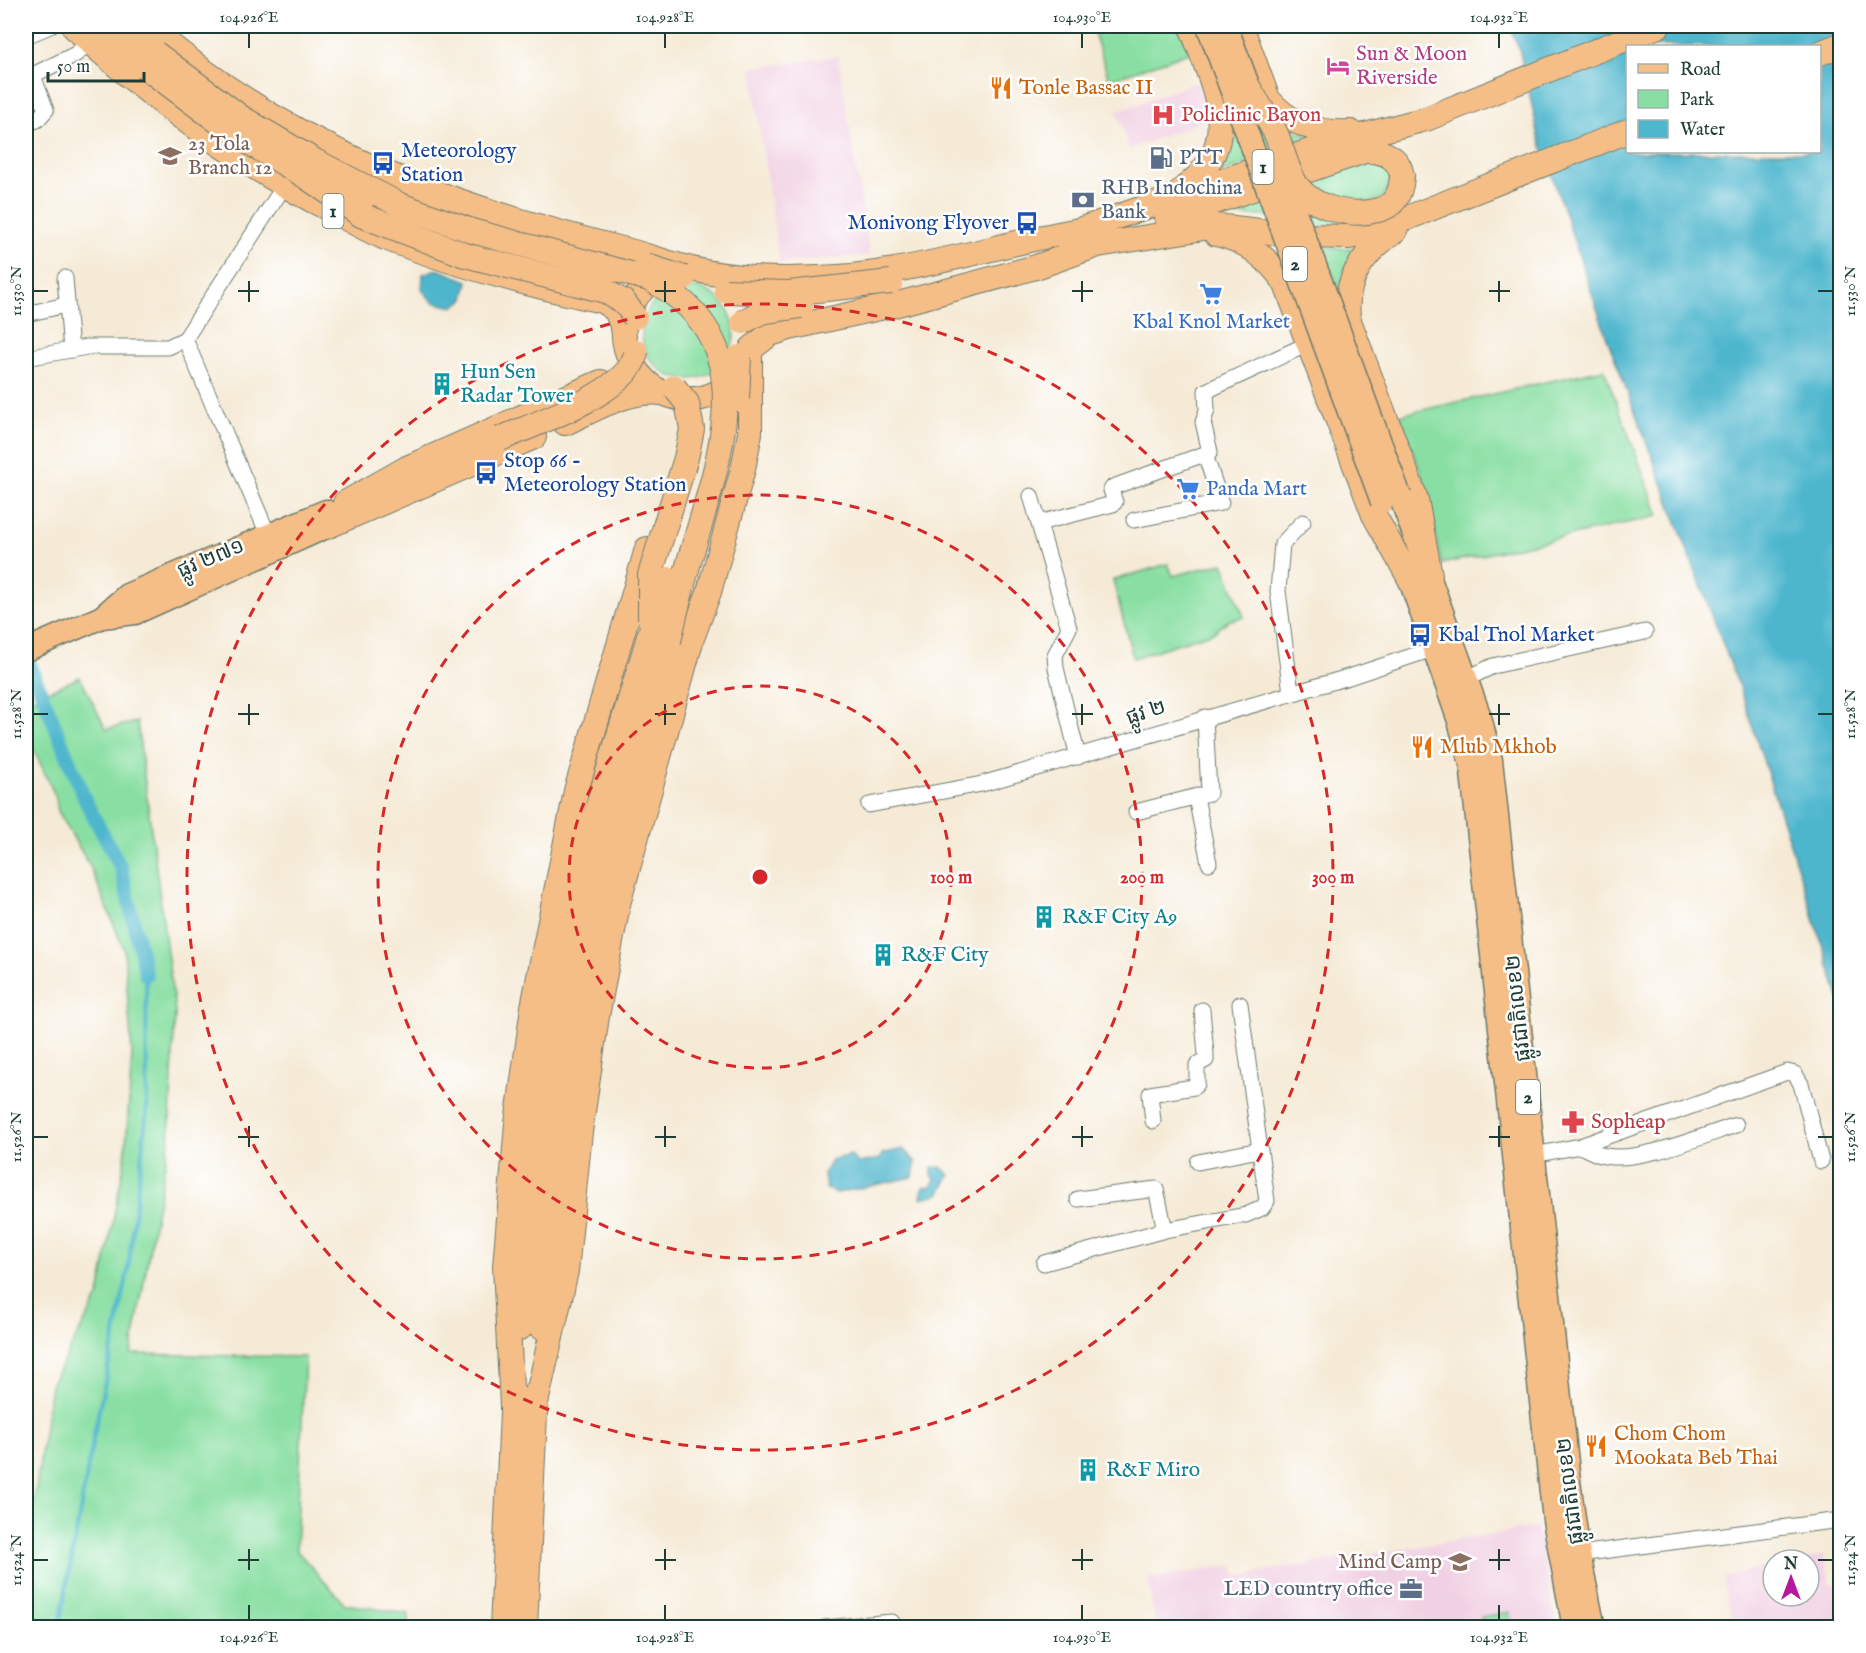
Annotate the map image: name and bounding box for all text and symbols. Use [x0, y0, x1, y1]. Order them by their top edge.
text: 104.926°E [220, 8, 278, 27]
text: 104.928°E [636, 8, 694, 27]
text: 104.930°E [1053, 8, 1111, 27]
text: 104.932°E [1470, 8, 1528, 27]
place label: Sun & Moon Riverside [1356, 41, 1467, 92]
scale bar [48, 45, 144, 83]
legend [1626, 45, 1821, 153]
hotel icon: Sun & Moon Riverside [1325, 53, 1351, 79]
text: 50 m [57, 56, 90, 79]
text: Road [1680, 59, 1721, 82]
restaurant icon: Tonle Bassac II [988, 75, 1014, 101]
place label: Tonle Bassac II [1019, 75, 1153, 102]
text: Park [1680, 89, 1715, 112]
hospital icon: Policlinic Bayon [1150, 102, 1176, 128]
place label: Policlinic Bayon [1181, 102, 1321, 129]
text: Water [1680, 119, 1725, 142]
place label: 23 Tola Branch 12 [188, 131, 272, 182]
place label: Meteorology Station [401, 138, 517, 189]
school or university icon: 23 Tola Branch 12 [157, 143, 183, 169]
fuel station icon: PTT [1148, 145, 1174, 171]
place label: PTT [1179, 145, 1223, 172]
bus stop icon: Meteorology Station [370, 150, 396, 176]
road number: 1 [1252, 150, 1274, 184]
place label: RHB Indochina Bank [1101, 175, 1243, 226]
bank icon: RHB Indochina Bank [1070, 187, 1096, 213]
road number: 1 [322, 194, 344, 228]
place label: Monivong Flyover [848, 210, 1009, 237]
bus stop icon: Monivong Flyover [1014, 210, 1040, 236]
road number: 2 [1283, 247, 1307, 281]
text: 11.530°N [7, 266, 26, 316]
text: 11.530°N [1841, 266, 1860, 316]
supermarket icon: Kbal Knol Market [1198, 281, 1224, 307]
place label: Kbal Knol Market [1132, 309, 1290, 336]
place label: Hun Sen Radar Tower [460, 359, 573, 410]
building icon: Hun Sen Radar Tower [429, 371, 455, 397]
place label: Stop 66 - Meteorology Station [504, 448, 686, 499]
bus stop icon: Stop 66 - Meteorology Station [473, 460, 499, 486]
supermarket icon: Panda Mart [1175, 476, 1201, 502]
place label: Panda Mart [1206, 476, 1307, 503]
street label: ផ្លូវ ២៧១ [173, 533, 250, 589]
bus stop icon: Kbal Tnol Market [1407, 622, 1433, 648]
place label: Kbal Tnol Market [1438, 622, 1595, 649]
text: 11.528°N [7, 689, 26, 739]
text: 11.528°N [1841, 689, 1860, 739]
street label: ផ្លូវ ២ [1123, 694, 1171, 736]
restaurant icon: Mlub Mkhob [1409, 734, 1435, 760]
place label: Mlub Mkhob [1440, 734, 1557, 761]
centre of rings [750, 867, 770, 887]
text: 100 m [930, 867, 972, 890]
text: 200 m [1120, 867, 1164, 890]
text: 300 m [1312, 867, 1354, 890]
building icon: R&F City A9 [1031, 904, 1057, 930]
place label: R&F City A9 [1062, 904, 1178, 931]
building icon: R&F City [870, 942, 896, 968]
place label: R&F City [901, 942, 989, 969]
street label: ផ្លូវជាតិលេខ២ [1500, 953, 1542, 1063]
road number: 2 [1516, 1080, 1540, 1114]
pharmacy icon: Sopheap [1560, 1109, 1586, 1135]
place label: Sopheap [1591, 1109, 1666, 1136]
text: 11.526°N [7, 1112, 26, 1162]
text: 11.526°N [1841, 1112, 1860, 1162]
place label: Chom Chom Mookata Beb Thai [1614, 1421, 1778, 1472]
restaurant icon: Chom Chom Mookata Beb Thai [1583, 1433, 1609, 1459]
street label: ផ្លូវជាតិលេខ២ [1551, 1435, 1595, 1546]
building icon: R&F Miro [1075, 1457, 1101, 1483]
place label: R&F Miro [1106, 1457, 1200, 1484]
text: 11.524°N [7, 1534, 26, 1586]
text: 11.524°N [1841, 1534, 1860, 1586]
north arrow [1761, 1548, 1821, 1608]
place label: Mind Camp [1338, 1549, 1442, 1576]
school or university icon: Mind Camp [1447, 1549, 1473, 1575]
text: N [1783, 1555, 1798, 1575]
place label: LED country office [1224, 1576, 1393, 1603]
office icon: LED country office [1398, 1576, 1424, 1602]
text: 104.926°E [220, 1628, 278, 1647]
text: 104.928°E [636, 1628, 694, 1647]
text: 104.930°E [1053, 1628, 1111, 1647]
text: 104.932°E [1470, 1628, 1528, 1647]

